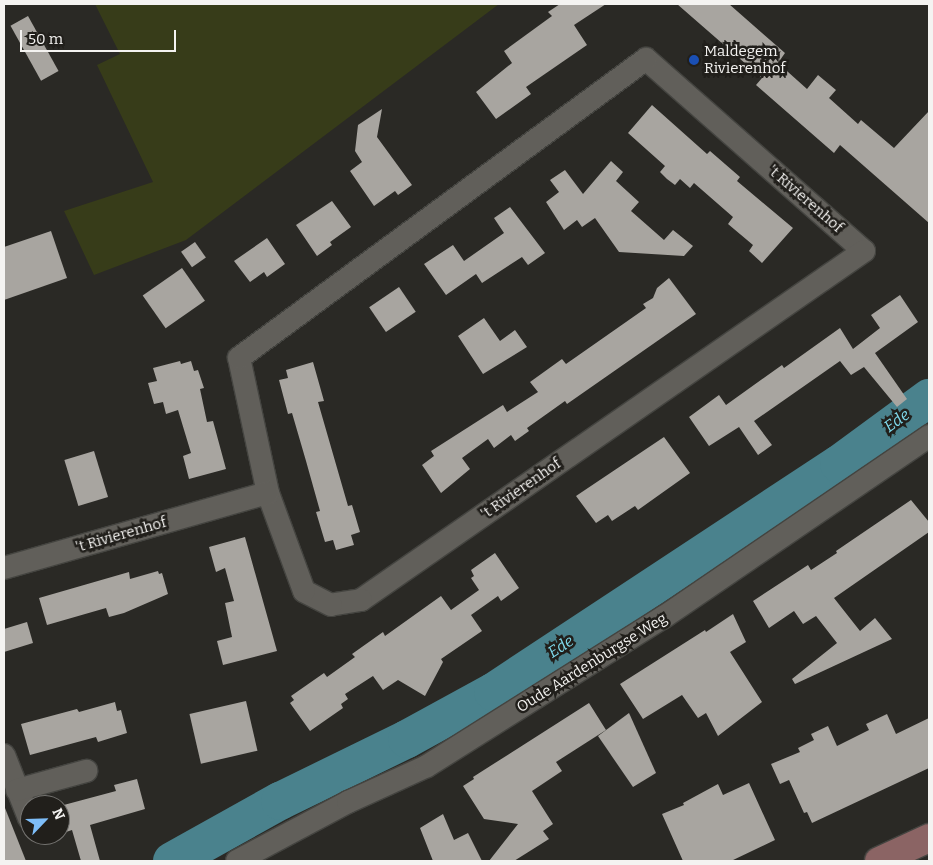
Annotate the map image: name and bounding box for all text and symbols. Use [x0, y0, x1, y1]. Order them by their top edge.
scale bar [22, 20, 179, 52]
text: 50 m [28, 30, 63, 48]
place label: Maldegem Rivierenhof [704, 42, 785, 77]
marker: Maldegem Rivierenhof [688, 54, 700, 66]
street label: 't Rivierenhof [764, 162, 846, 236]
water label: Ede [881, 405, 913, 437]
street label: 't Rivierenhof [478, 455, 564, 523]
street label: 't Rivierenhof [74, 513, 168, 557]
street label: Oude Aardenburgse Weg [514, 609, 670, 717]
water label: Ede [545, 632, 577, 662]
north arrow [20, 795, 70, 845]
text: N [48, 806, 68, 822]

